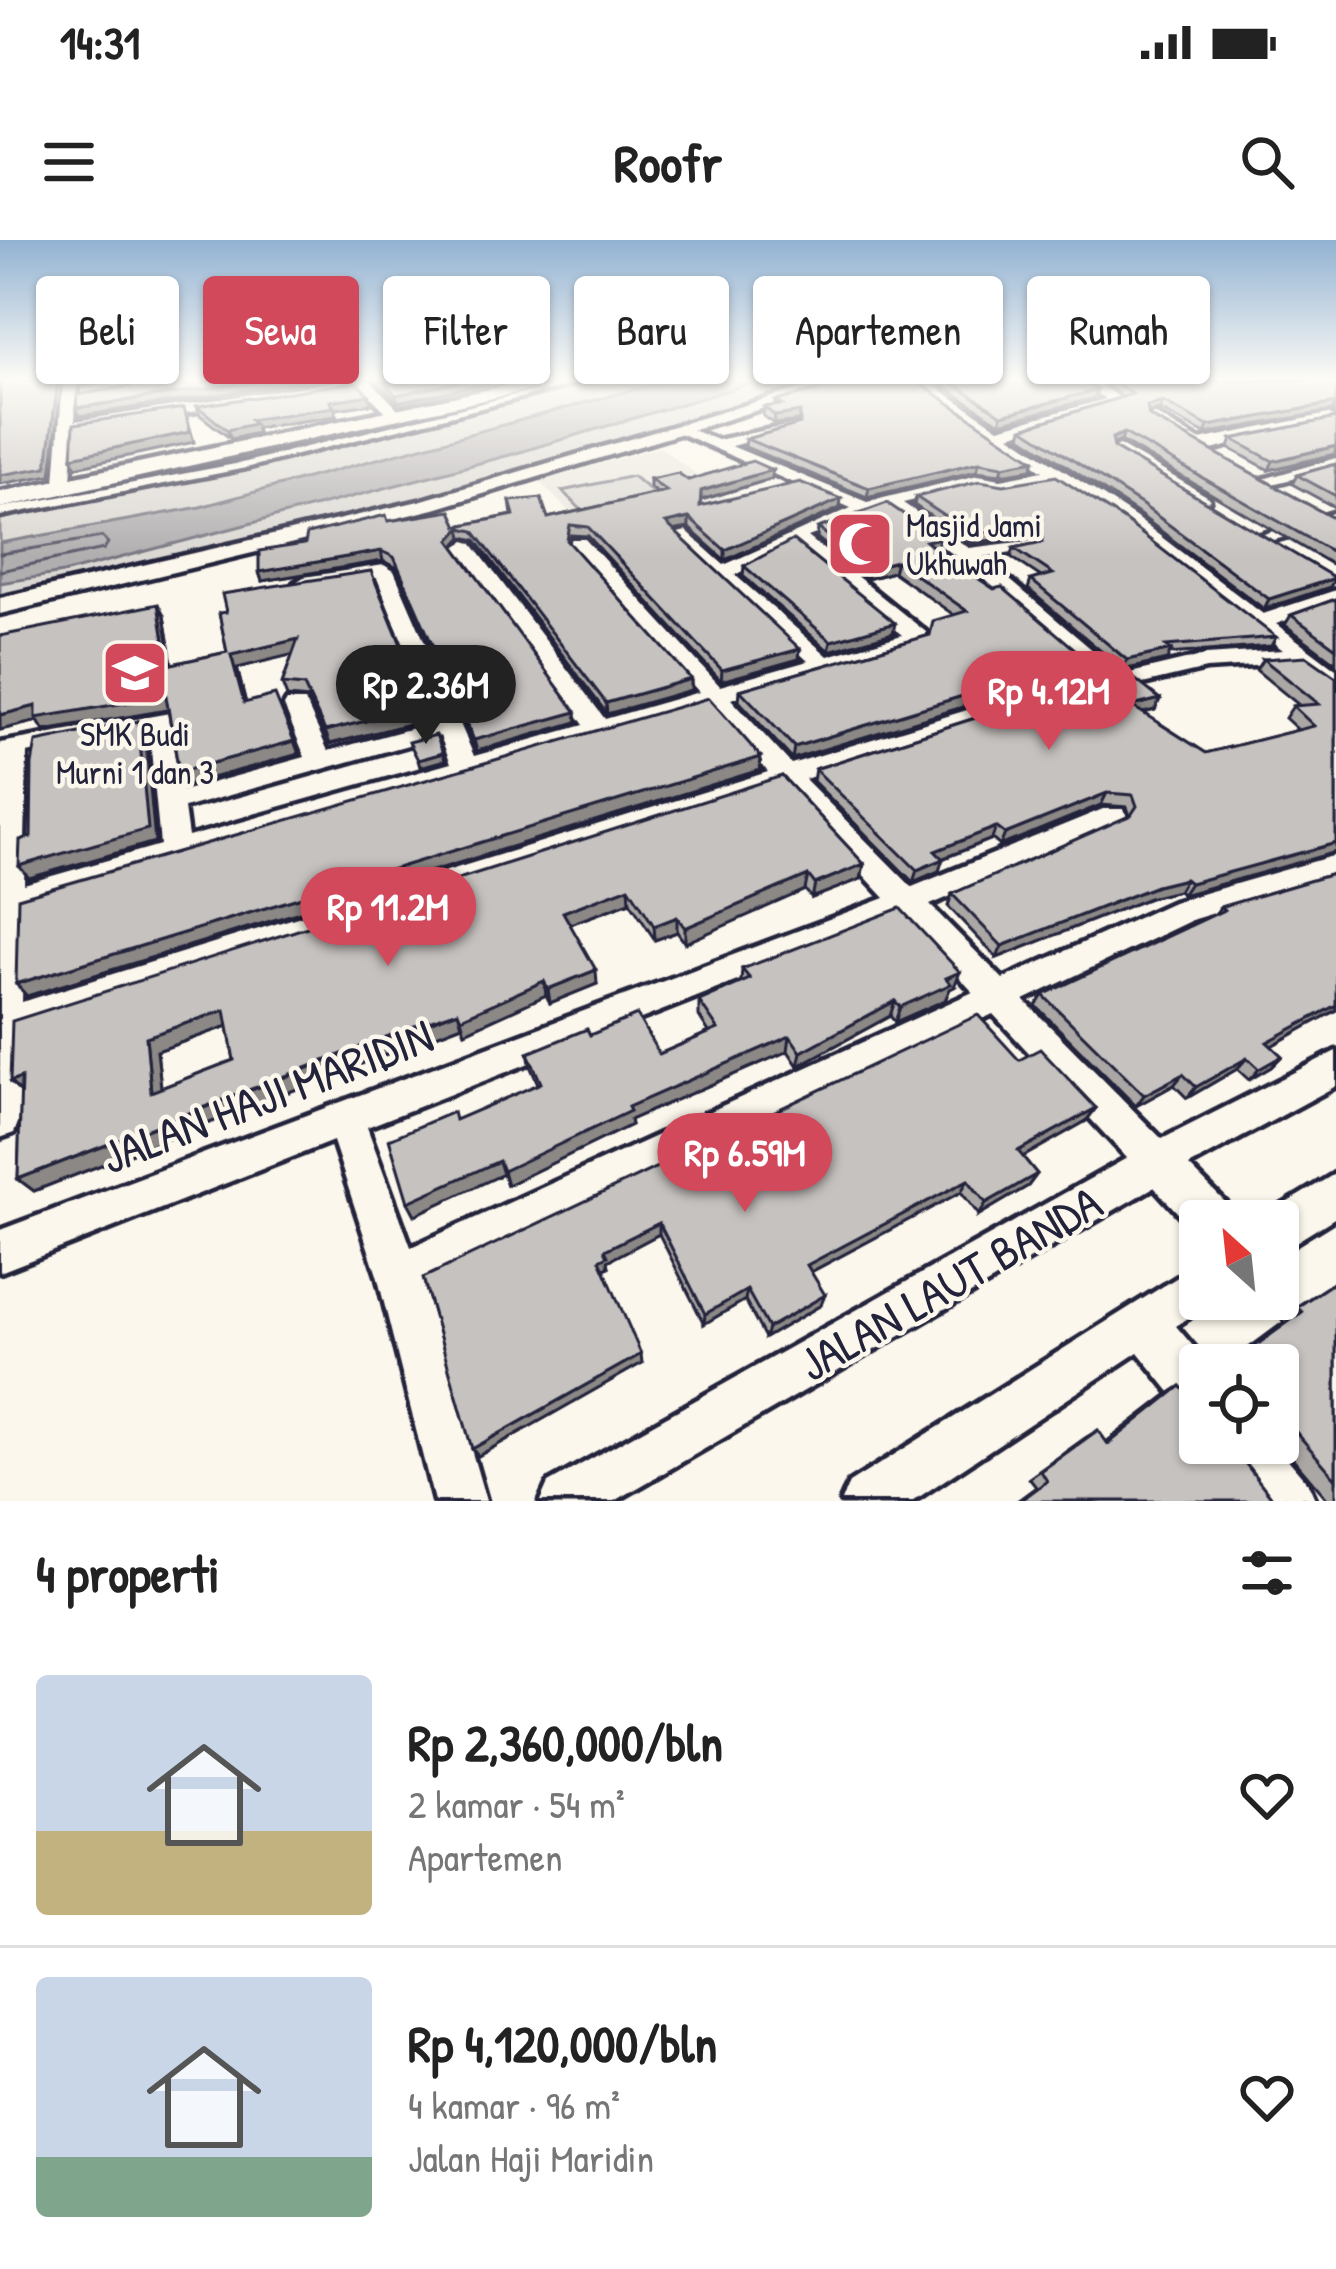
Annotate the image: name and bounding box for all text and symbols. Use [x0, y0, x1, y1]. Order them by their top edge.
text: 14:31 [60, 12, 140, 73]
text: Roofr [614, 126, 722, 199]
icon: menu [36, 129, 102, 195]
icon: search [1234, 129, 1300, 195]
chip: Beli [36, 276, 179, 384]
chip: Sewa [203, 276, 359, 384]
chip: Filter [383, 276, 550, 384]
chip: Baru [574, 276, 729, 384]
chip: Apartemen [753, 276, 1003, 384]
chip: Rumah [1027, 276, 1210, 384]
place label: Masjid Jami Ukhuwah [906, 503, 1042, 585]
mosque icon: Masjid Jami Ukhuwah [825, 509, 895, 579]
school or university icon: SMK Budi Murni 1 dan 3 [100, 638, 170, 708]
pin: Rp 2.36M [302, 645, 550, 747]
pin: Rp 4.12M [925, 651, 1173, 753]
text: Rp 2.36M [363, 657, 489, 710]
text: Rp 4.12M [988, 663, 1110, 716]
place label: SMK Budi Murni 1 dan 3 [56, 712, 214, 794]
pin: Rp 11.2M [264, 867, 512, 969]
text: Rp 11.2M [327, 879, 449, 932]
street label: JALAN HAJI MARIDIN [92, 1003, 442, 1189]
pin: Rp 6.59M [621, 1113, 869, 1215]
text: Rp 6.59M [684, 1125, 806, 1178]
street label: JALAN LAUT BANDA [786, 1169, 1113, 1396]
north arrow [1179, 1200, 1299, 1320]
map controls [1179, 1200, 1299, 1464]
button: locate [1179, 1344, 1299, 1464]
text: 4 properti [36, 1539, 220, 1608]
icon: filters [1234, 1540, 1300, 1606]
text: Rp 2,360,000/bln [408, 1708, 723, 1777]
icon: home [132, 1723, 276, 1867]
icon: heart [1234, 1762, 1300, 1828]
text: 2 kamar · 54 m² [408, 1777, 625, 1830]
text: Apartemen [408, 1830, 563, 1883]
text: Rp 4,120,000/bln [408, 2009, 717, 2078]
icon: home [132, 2025, 276, 2169]
icon: heart [1234, 2064, 1300, 2130]
text: 4 kamar · 96 m² [408, 2078, 620, 2131]
text: Jalan Haji Maridin [408, 2131, 654, 2184]

